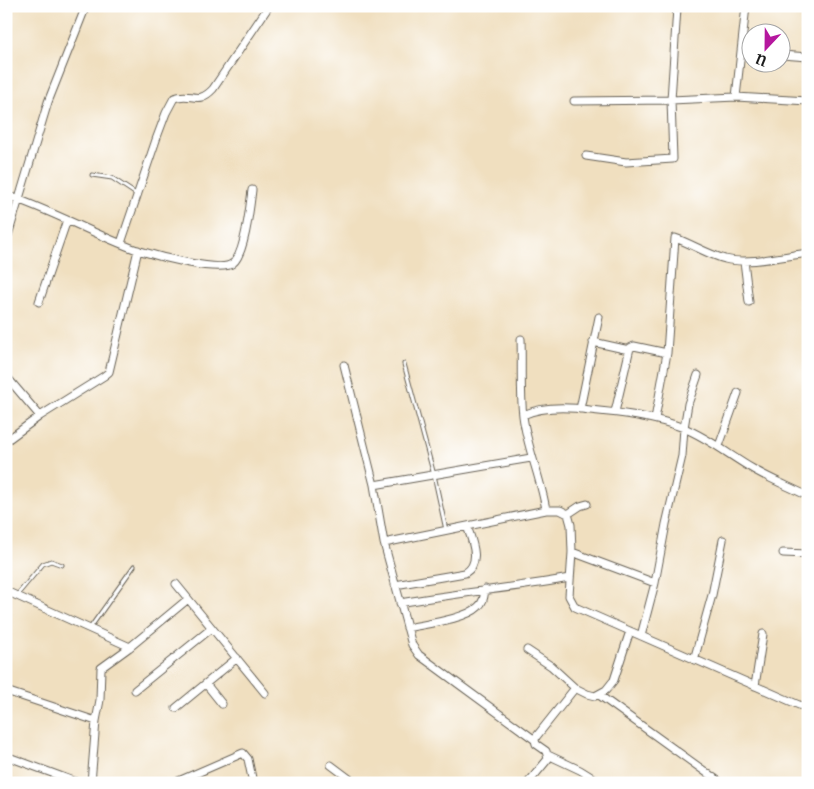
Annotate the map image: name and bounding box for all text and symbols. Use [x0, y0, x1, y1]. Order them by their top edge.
north arrow [742, 22, 792, 72]
text: U [753, 50, 770, 70]

